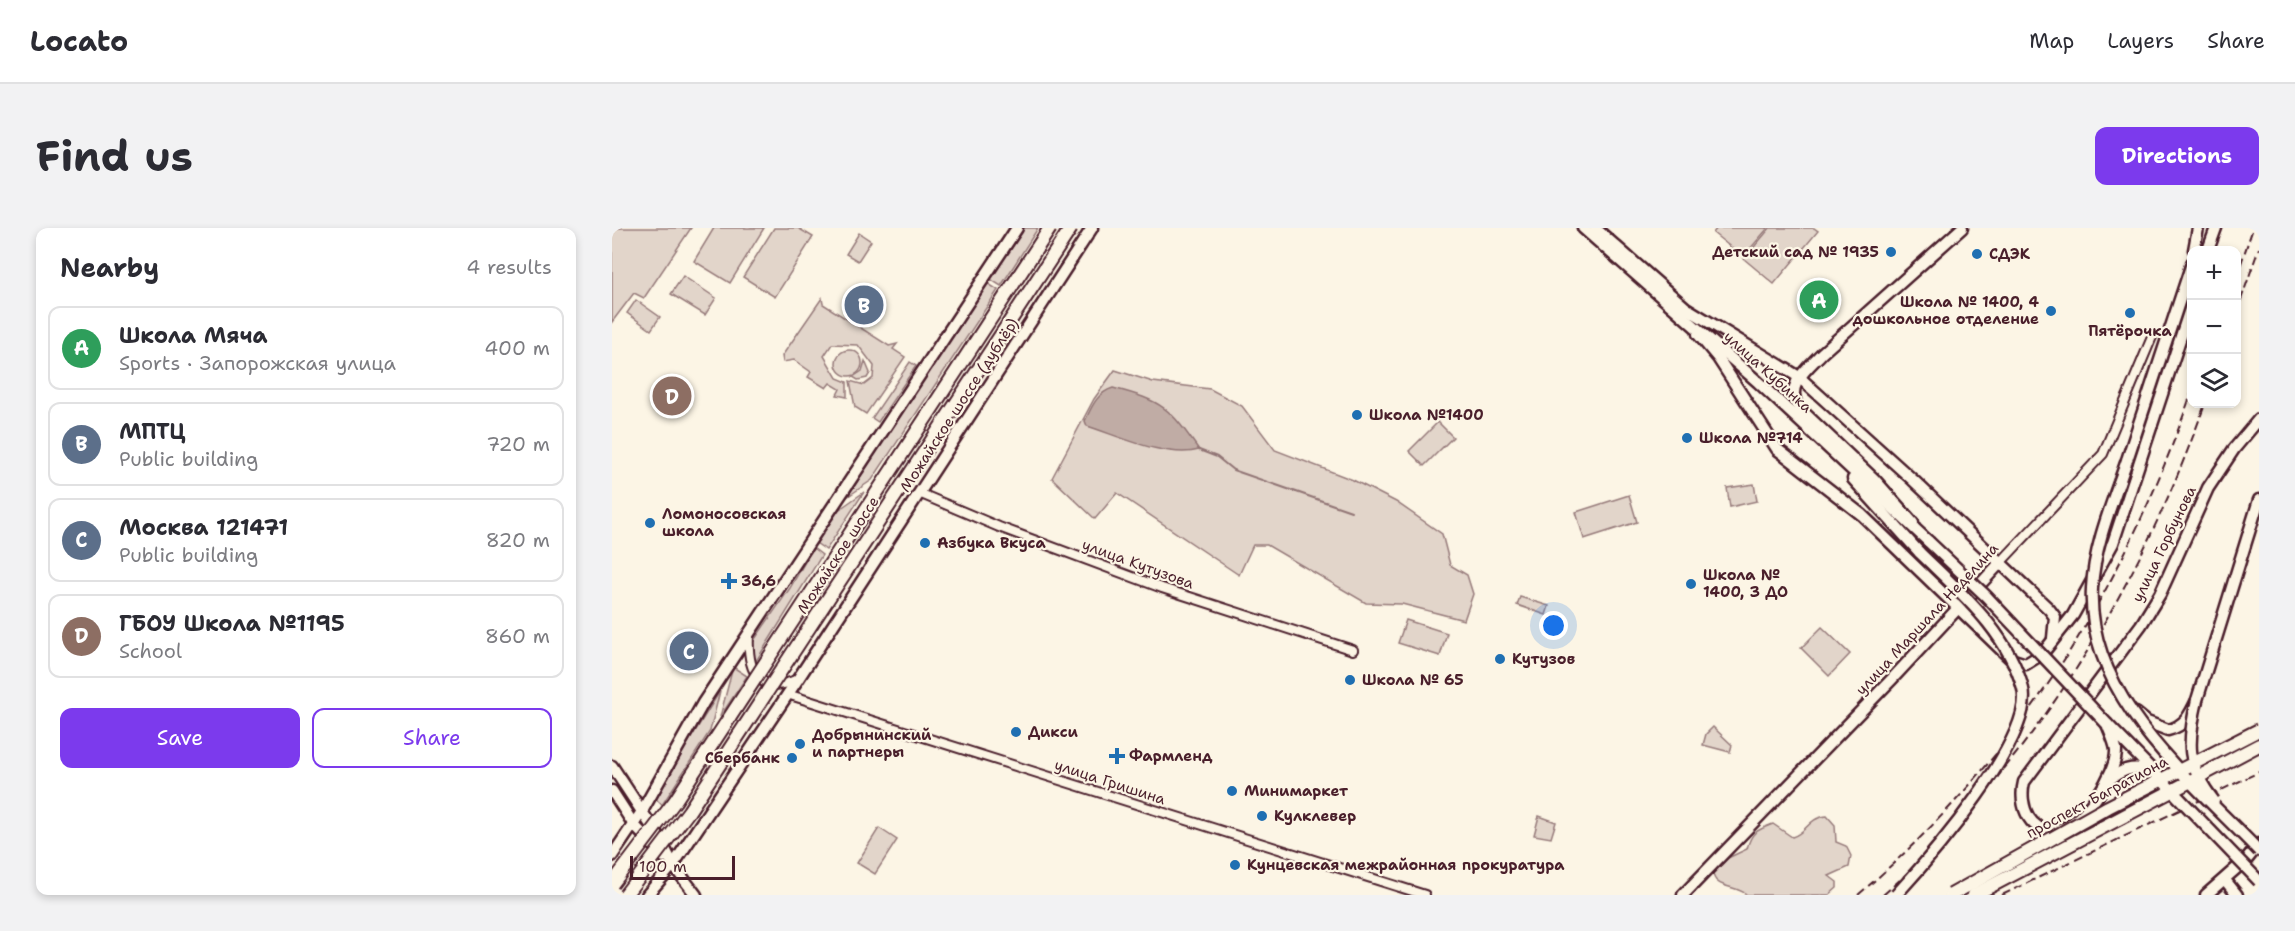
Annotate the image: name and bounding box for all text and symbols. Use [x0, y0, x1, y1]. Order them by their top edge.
text: Locato [30, 22, 128, 60]
text: Map [2029, 27, 2074, 55]
text: Layers [2107, 27, 2174, 55]
text: Share [2207, 27, 2265, 55]
button: Directions [2095, 127, 2259, 185]
text: Find us [36, 128, 193, 184]
place label: Детский сад № 1935 [1712, 242, 1879, 262]
place label: СДЭК [1989, 244, 2031, 264]
marker: Детский сад № 1935 [1884, 245, 1898, 259]
map controls [2187, 246, 2241, 408]
button: + [2187, 246, 2241, 300]
marker: СДЭК [1970, 247, 1984, 261]
text: Nearby [60, 250, 159, 285]
text: 4 results [466, 254, 552, 280]
pin: A [1800, 278, 1838, 322]
pin: B [844, 282, 884, 328]
place label: Школа № 1400, 4 дошкольное отделение [1853, 292, 2039, 329]
button: − [2187, 300, 2241, 354]
marker: Школа № 1400, 4 дошкольное отделение [2044, 304, 2058, 318]
marker: Пятёрочка [2123, 306, 2137, 320]
street label: Можайское шоссе (дублёр) [895, 314, 1023, 496]
text: Школа Мяча [119, 321, 268, 350]
place label: Пятёрочка [2088, 321, 2173, 341]
street label: улица Кубинка [1719, 327, 1817, 418]
text: A [74, 335, 89, 361]
text: 400 m [484, 335, 550, 361]
text: Sports · Запорожская улица [119, 350, 396, 376]
button: layers [2187, 354, 2241, 408]
pin: D [652, 374, 692, 418]
place label: Школа №1400 [1369, 405, 1484, 425]
marker: Школа №1400 [1350, 408, 1364, 422]
text: МПТЦ [119, 417, 185, 446]
place label: Школа №714 [1699, 428, 1803, 448]
text: B [75, 431, 88, 457]
text: 720 m [486, 431, 550, 457]
marker: Школа №714 [1680, 431, 1694, 445]
text: Public building [119, 446, 258, 472]
street label: улица Горбунова [2127, 482, 2201, 605]
street label: Можайское шоссе [792, 492, 884, 618]
place label: Ломоносовская школа [662, 504, 786, 541]
text: Москва 121471 [119, 513, 288, 542]
marker: Ломоносовская школа [643, 516, 657, 530]
text: C [75, 527, 88, 553]
text: 820 m [486, 527, 550, 553]
place label: Азбука Вкуса [937, 533, 1046, 553]
street label: улица Кутузова [1079, 534, 1197, 594]
marker: Азбука Вкуса [918, 536, 932, 550]
street label: улица Маршала Неделина [1851, 538, 2003, 699]
text: Public building [119, 542, 258, 568]
place label: Школа № 1400, 3 ДО [1703, 565, 1788, 602]
place label: 36,6 [741, 571, 776, 591]
marker: 36,6 [722, 574, 736, 588]
marker: Школа № 1400, 3 ДО [1684, 577, 1698, 591]
text: ГБОУ Школа №1195 [119, 609, 345, 638]
your location [1539, 611, 1568, 640]
text: D [74, 623, 89, 649]
text: 860 m [485, 623, 550, 649]
pin: C [670, 628, 709, 674]
text: School [119, 638, 182, 664]
place label: Кутузов [1512, 649, 1575, 669]
marker: Кутузов [1493, 652, 1507, 666]
place label: Школа № 65 [1362, 670, 1464, 690]
marker: Школа № 65 [1343, 673, 1357, 687]
button: Save [60, 708, 300, 768]
button: Share [312, 708, 552, 768]
place label: Дикси [1028, 722, 1078, 742]
place label: Добрынинский и партнеры [812, 725, 932, 762]
marker: Дикси [1009, 725, 1023, 739]
marker: Добрынинский и партнеры [793, 737, 807, 751]
place label: Фармленд [1129, 746, 1213, 766]
place label: Сбербанк [705, 748, 781, 768]
marker: Фармленд [1110, 749, 1124, 763]
marker: Сбербанк [785, 751, 799, 765]
street label: проспект Багратиона [2023, 751, 2172, 843]
street label: улица Гришина [1052, 755, 1169, 810]
place label: Минимаркет [1244, 781, 1348, 801]
marker: Минимаркет [1225, 784, 1239, 798]
place label: Кулклевер [1274, 806, 1356, 826]
marker: Кулклевер [1255, 809, 1269, 823]
scale bar [630, 853, 735, 880]
place label: Кунцевская межрайонная прокуратура [1247, 855, 1565, 875]
text: 100 m [639, 856, 687, 877]
marker: Кунцевская межрайонная прокуратура [1228, 858, 1242, 872]

